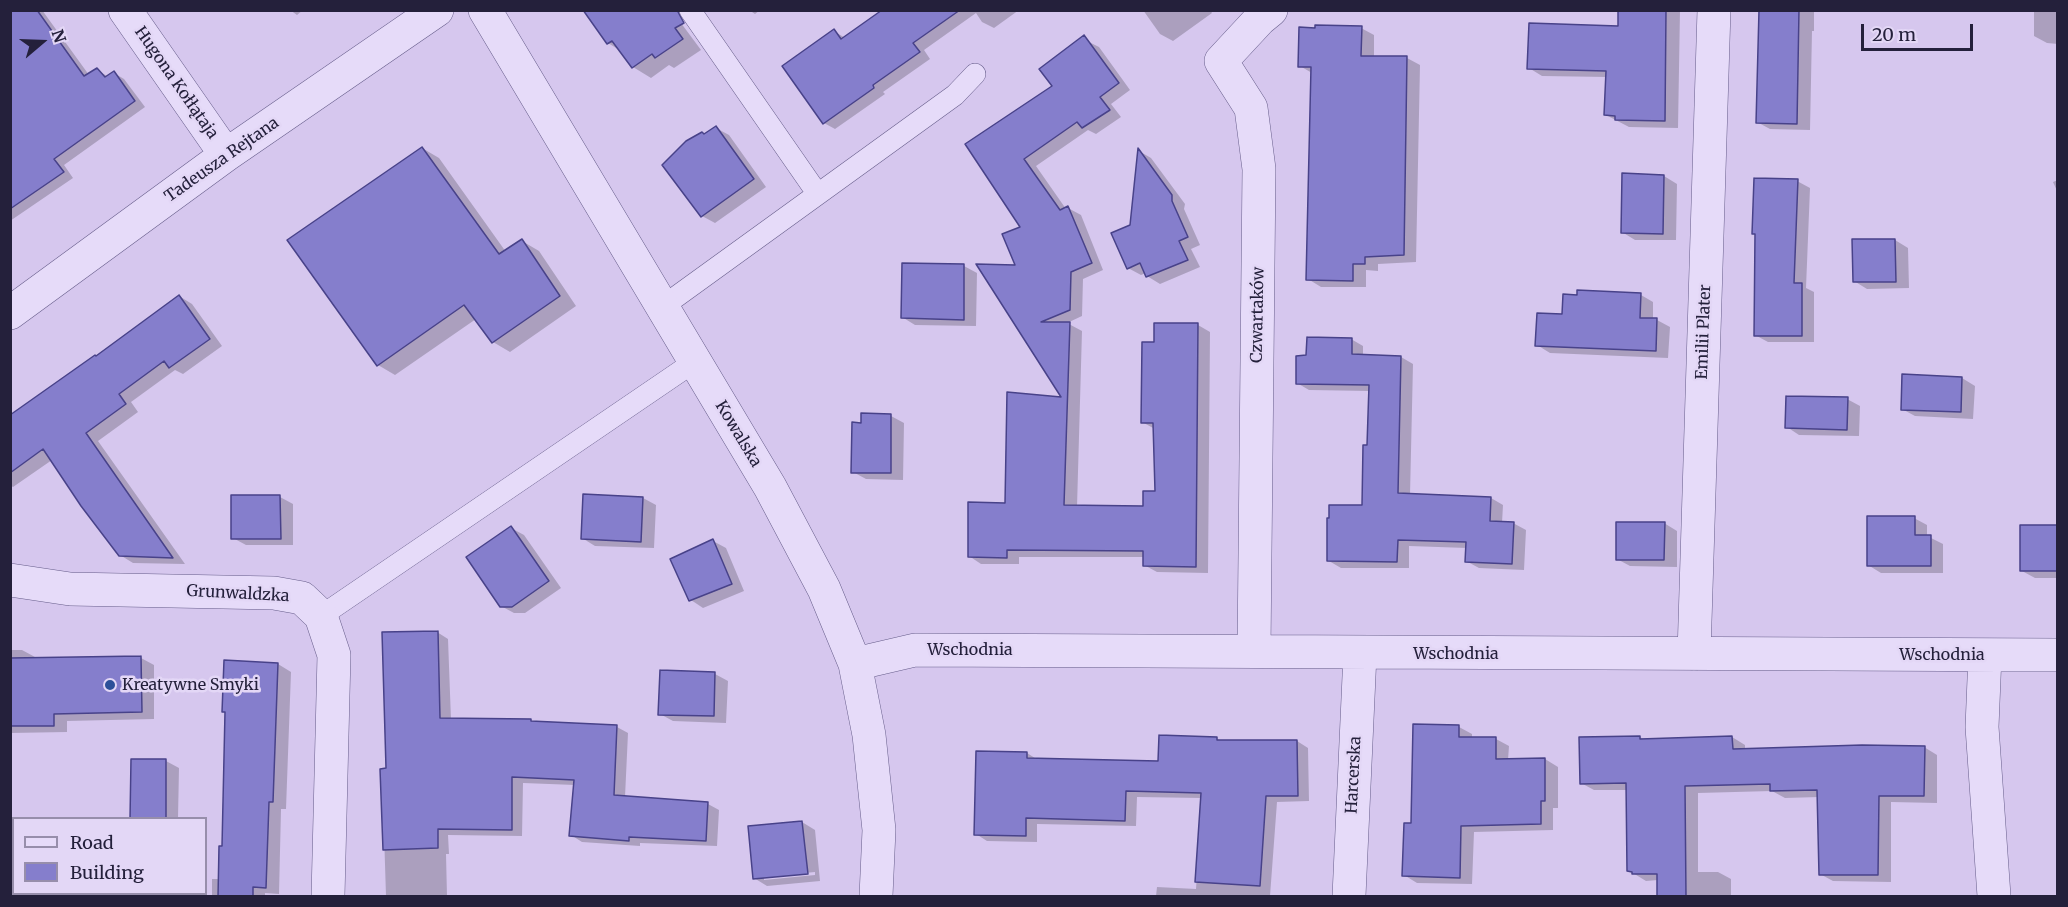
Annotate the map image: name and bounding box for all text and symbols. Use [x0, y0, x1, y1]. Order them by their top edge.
north arrow [12, 12, 72, 72]
scale bar [1864, 12, 1976, 50]
street label: Hugona Kołłątaja [130, 23, 222, 143]
text: 20 m [1872, 23, 1916, 46]
text: N [48, 27, 71, 45]
street label: Tadeusza Rejtana [161, 113, 283, 207]
street label: Czwartaków [1248, 267, 1268, 363]
street label: Emilii Plater [1693, 284, 1715, 380]
street label: Kowalska [711, 397, 765, 471]
street label: Grunwaldzka [186, 582, 290, 606]
street label: Wschodnia [927, 640, 1013, 660]
street label: Wschodnia [1413, 644, 1499, 664]
street label: Wschodnia [1899, 645, 1985, 665]
place label: Kreatywne Smyki [122, 675, 259, 695]
marker: Kreatywne Smyki [103, 678, 117, 692]
street label: Harcerska [1342, 736, 1366, 814]
legend [12, 817, 207, 895]
text: Road [70, 831, 114, 854]
text: Building [70, 861, 144, 884]

